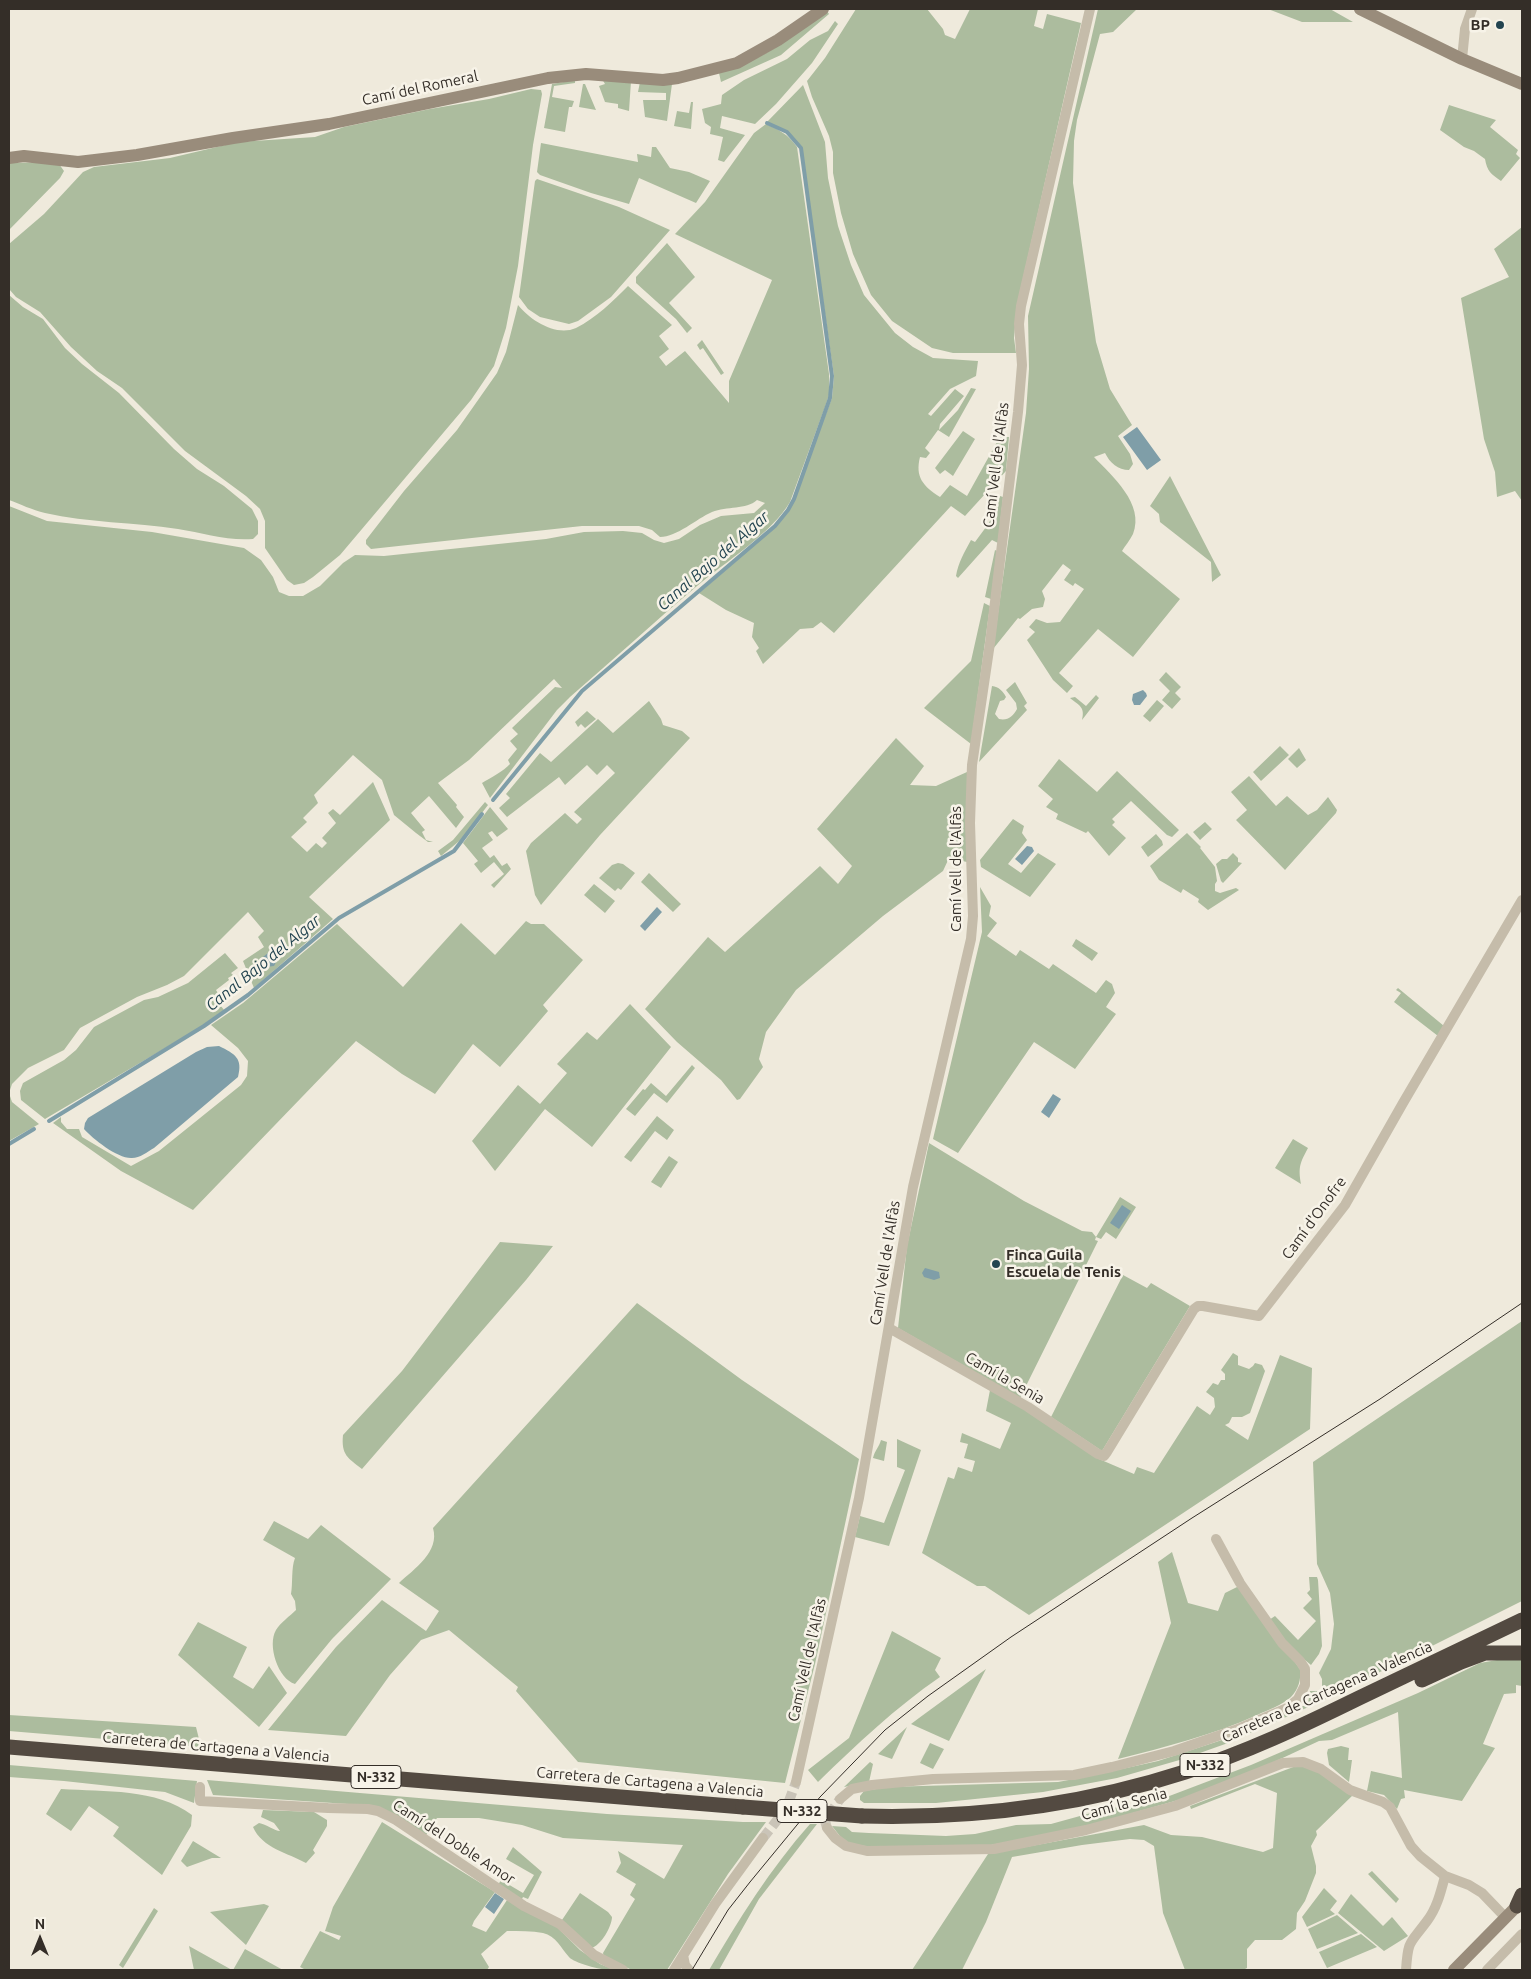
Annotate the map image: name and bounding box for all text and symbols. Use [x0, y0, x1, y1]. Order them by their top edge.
place label: BP [1471, 16, 1490, 34]
marker: BP [1494, 19, 1506, 31]
street label: Camí del Romeral [360, 67, 480, 109]
street label: Camí Vell de l'Alfàs [979, 401, 1013, 529]
water label: Canal Bajo del Algar [653, 507, 773, 615]
street label: Camí Vell de l'Alfàs [947, 806, 965, 932]
water label: Canal Bajo del Algar [202, 911, 324, 1015]
street label: Camí d'Onofre [1278, 1173, 1350, 1263]
street label: Camí Vell de l'Alfàs [866, 1199, 904, 1327]
place label: Finca Guila Escuela de Tenis [1006, 1246, 1121, 1281]
marker: Finca Guila Escuela de Tenis [990, 1258, 1002, 1270]
street label: Camí la Senia [962, 1348, 1048, 1408]
street label: Camí Vell de l'Alfàs [784, 1597, 830, 1723]
street label: Carretera de Cartagena a Valencia [1219, 1637, 1435, 1747]
street label: Carretera de Cartagena a Valencia [102, 1728, 330, 1766]
road number: N-332 [1180, 1754, 1230, 1776]
street label: Carretera de Cartagena a Valencia [536, 1763, 764, 1801]
road number: N-332 [351, 1765, 401, 1788]
street label: Camí la Senia [1079, 1784, 1169, 1824]
street label: Camí del Doble Amor [389, 1796, 519, 1888]
road number: N-332 [777, 1800, 827, 1822]
north arrow [15, 1914, 65, 1964]
text: N [35, 1916, 45, 1932]

